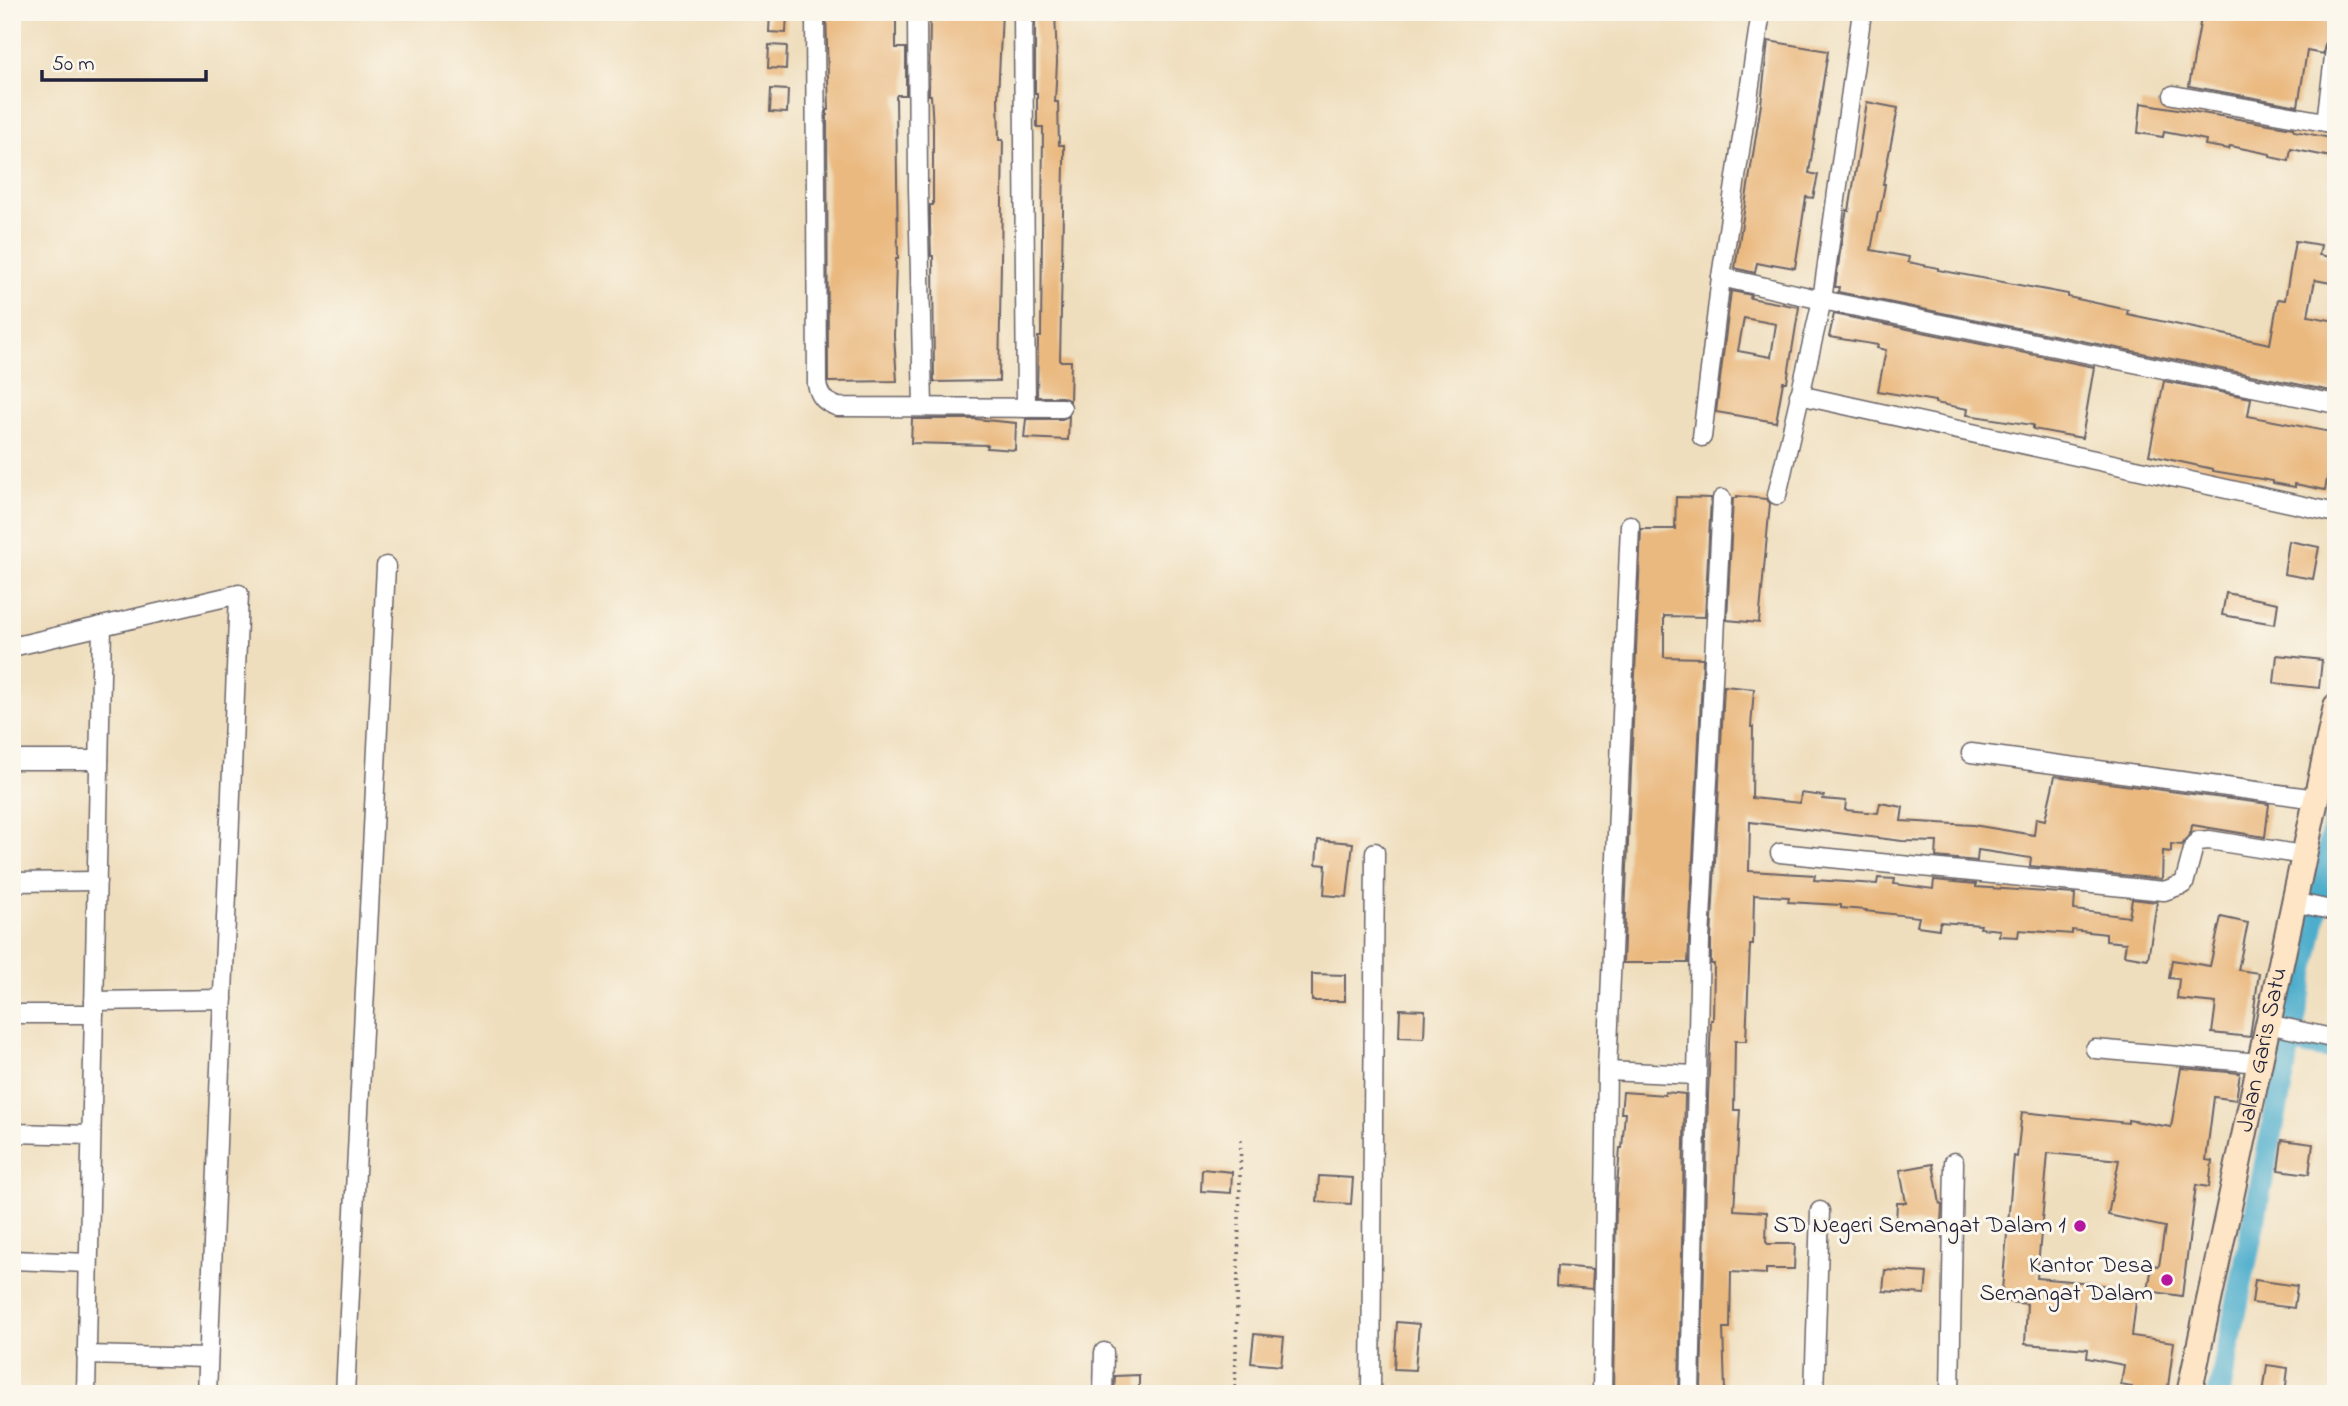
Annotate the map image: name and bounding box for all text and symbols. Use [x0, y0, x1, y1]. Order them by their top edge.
scale bar [42, 38, 206, 82]
text: 50 m [52, 50, 95, 80]
street label: Jalan Garis Satu [2228, 964, 2297, 1135]
place label: SD Negeri Semangat Dalam 1 [1773, 1209, 2066, 1244]
marker: SD Negeri Semangat Dalam 1 [2072, 1218, 2088, 1234]
place label: Kantor Desa Semangat Dalam [1979, 1249, 2153, 1312]
marker: Kantor Desa Semangat Dalam [2159, 1272, 2175, 1288]

